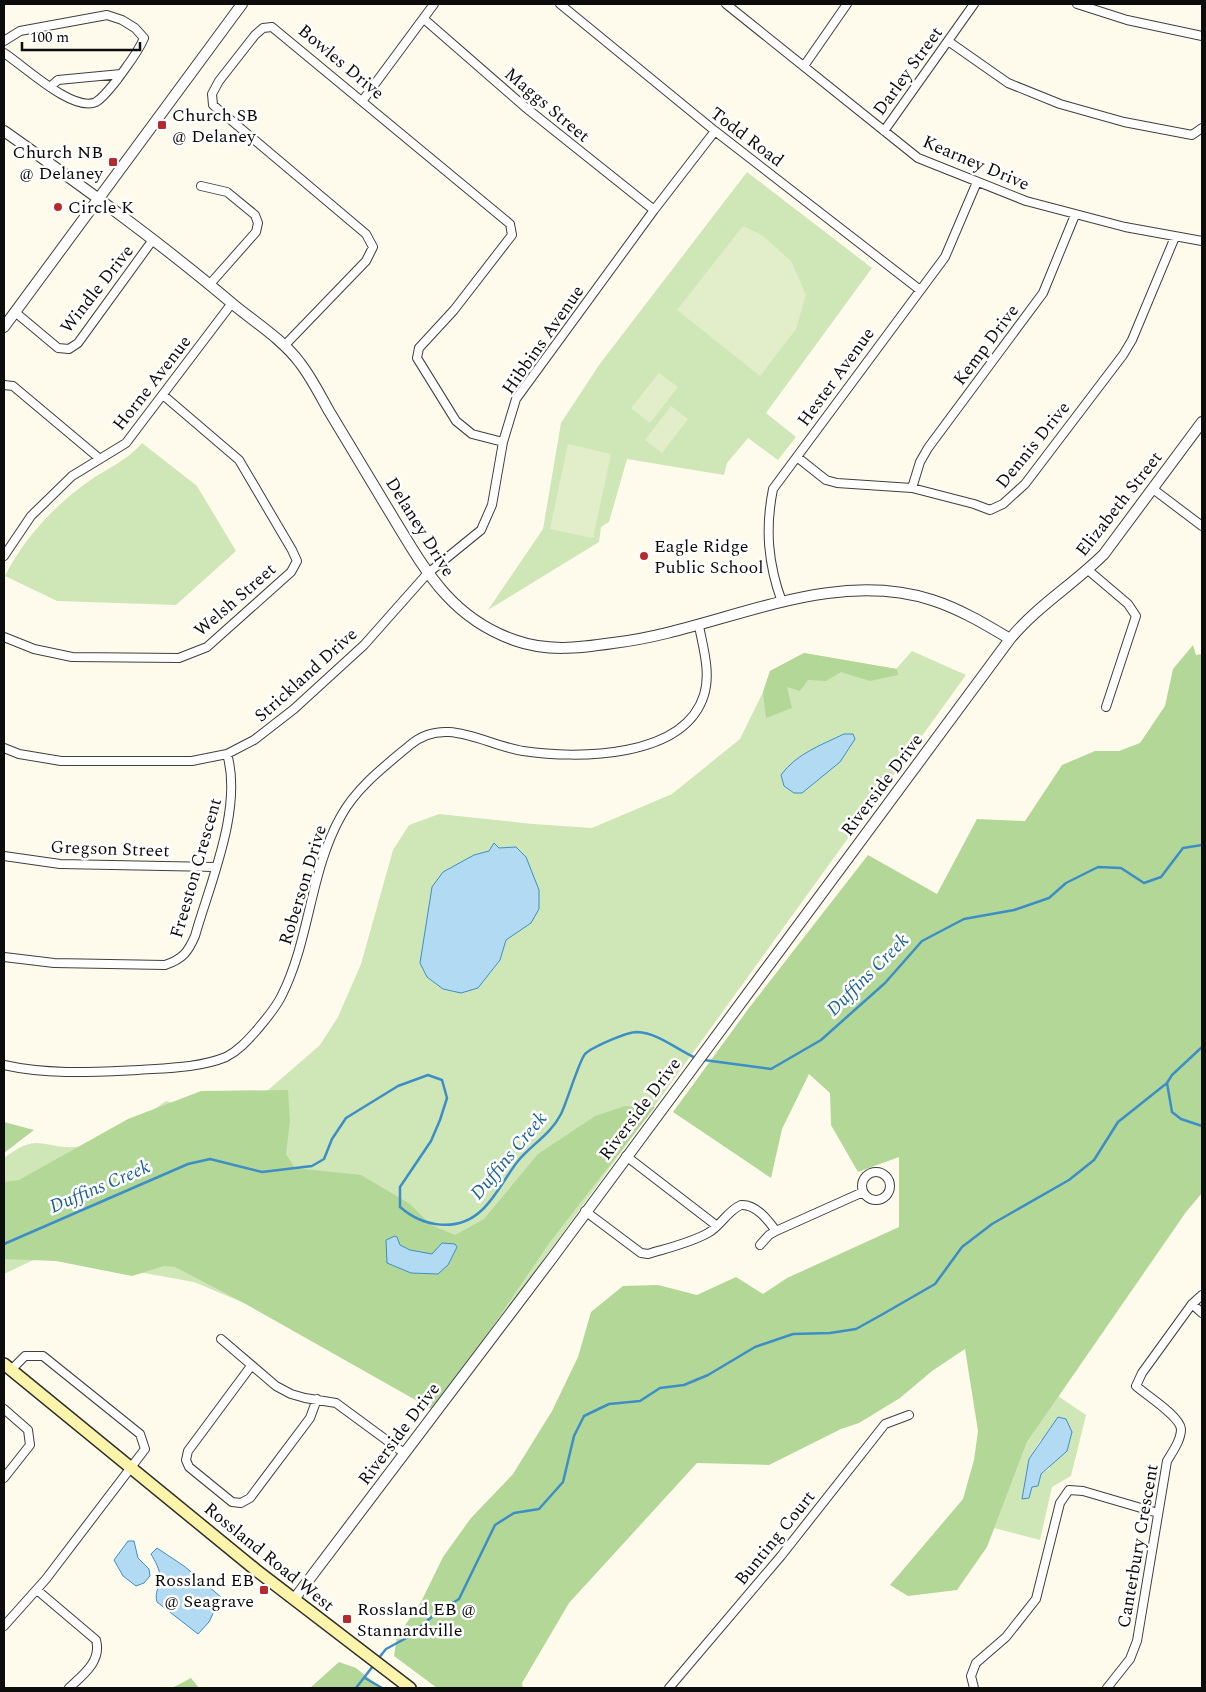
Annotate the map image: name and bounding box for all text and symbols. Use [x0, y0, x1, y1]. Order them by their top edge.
street label: Bowles Drive [292, 18, 390, 106]
scale bar [22, 20, 140, 52]
street label: Darley Street [866, 21, 950, 121]
text: 100 m [30, 26, 69, 49]
street label: Maggs Street [498, 61, 596, 149]
street label: Todd Road [704, 100, 790, 174]
place label: Church SB @ Delaney [172, 102, 258, 150]
marker: Church SB @ Delaney [156, 119, 168, 131]
street label: Kearney Drive [918, 128, 1034, 198]
place label: Church NB @ Delaney [13, 139, 104, 187]
marker: Church NB @ Delaney [107, 156, 119, 168]
place label: Circle K [68, 194, 134, 221]
marker: Circle K [52, 201, 64, 213]
street label: Windle Drive [54, 239, 140, 339]
street label: Hibbins Avenue [495, 280, 591, 400]
street label: Kemp Drive [946, 299, 1026, 391]
street label: Hester Avenue [791, 322, 881, 432]
street label: Horne Avenue [106, 330, 198, 436]
street label: Dennis Drive [989, 396, 1077, 494]
street label: Elizabeth Street [1069, 445, 1169, 563]
street label: Delaney Drive [379, 472, 461, 582]
place label: Eagle Ridge Public School [654, 533, 764, 581]
marker: Eagle Ridge Public School [638, 550, 650, 562]
street label: Welsh Street [188, 557, 282, 643]
street label: Strickland Drive [248, 621, 364, 729]
street label: Riverside Drive [834, 728, 930, 842]
street label: Freeston Crescent [163, 795, 229, 941]
street label: Roberson Drive [272, 822, 334, 948]
street label: Gregson Street [50, 833, 170, 865]
water label: Duffins Creek [820, 927, 916, 1023]
street label: Riverside Drive [592, 1052, 688, 1166]
water label: Duffins Creek [463, 1105, 555, 1206]
water label: Duffins Creek [45, 1153, 155, 1221]
street label: Riverside Drive [351, 1377, 447, 1491]
street label: Canterbury Crescent [1110, 1462, 1166, 1630]
street label: Bunting Court [728, 1485, 822, 1591]
street label: Rossland Road West [198, 1496, 340, 1618]
place label: Rossland EB @ Seagrave [154, 1567, 254, 1615]
marker: Rossland EB @ Seagrave [258, 1584, 270, 1596]
place label: Rossland EB @ Stannardville [357, 1596, 476, 1644]
marker: Rossland EB @ Stannardville [341, 1613, 353, 1625]

